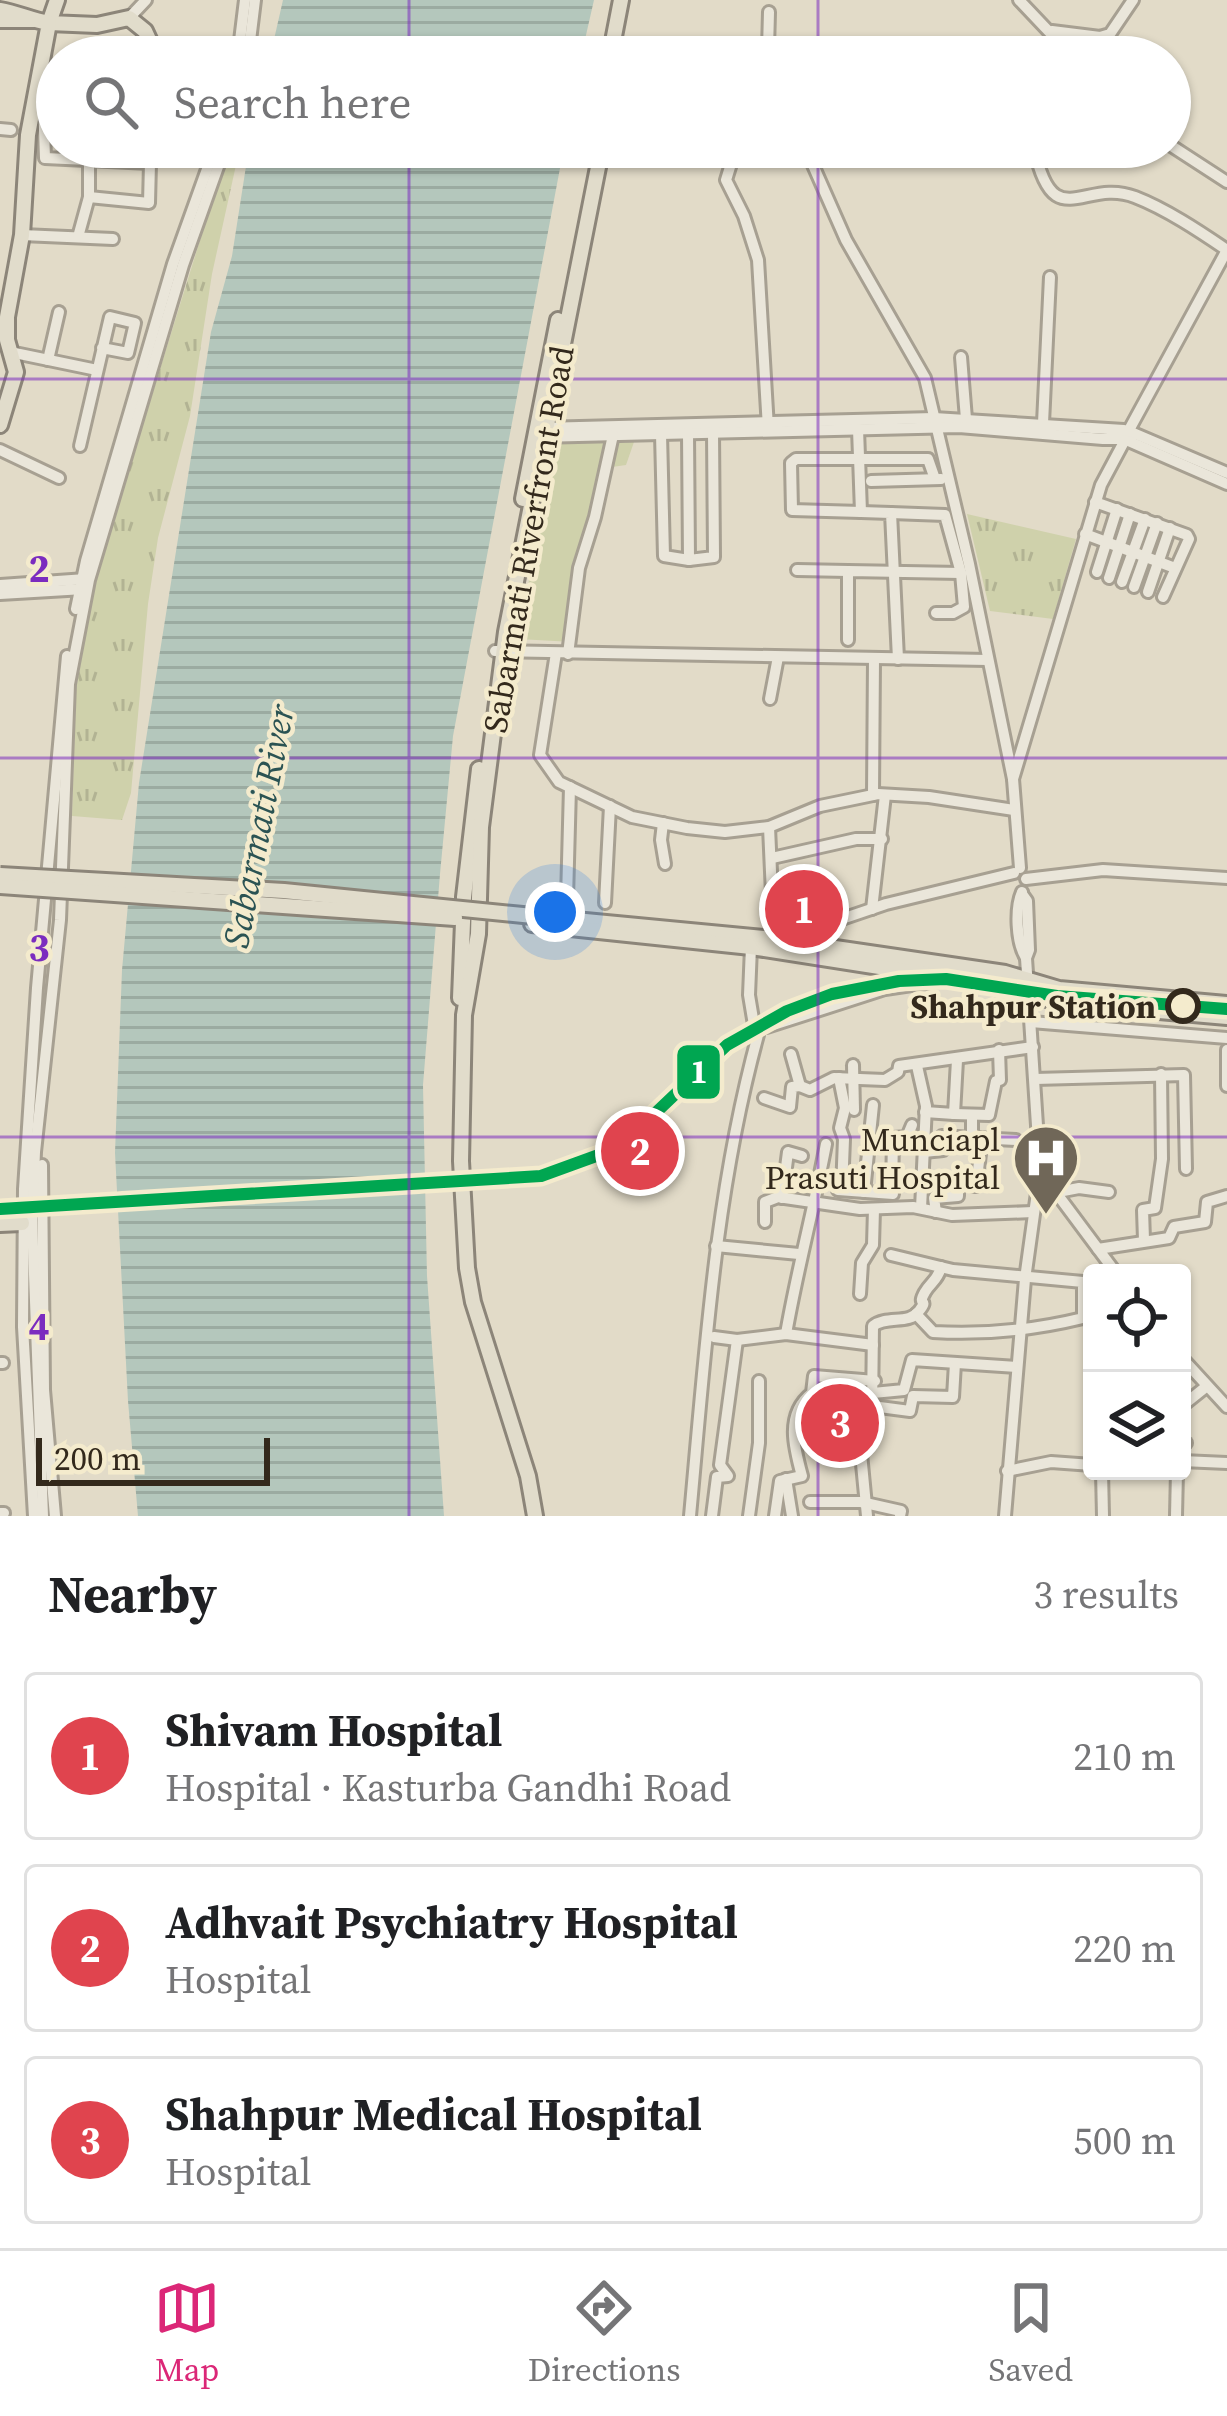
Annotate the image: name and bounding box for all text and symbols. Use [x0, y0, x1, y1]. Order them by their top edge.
search box [36, 36, 1191, 168]
icon: search [78, 69, 144, 135]
text: Search here [174, 71, 411, 133]
street label: Sabarmati Riverfront Road [472, 342, 585, 736]
text: 2 [28, 542, 50, 595]
water label: Sabarmati River [211, 699, 306, 952]
pin: 1 [765, 864, 843, 954]
your location [525, 882, 585, 942]
text: 3 [28, 921, 50, 974]
place label: Shahpur Station [910, 984, 1156, 1029]
marker: Shahpur Station [1167, 990, 1199, 1022]
line badge: 1 [675, 1043, 722, 1101]
text: 1 [690, 1049, 708, 1094]
pin: 2 [601, 1106, 679, 1196]
place label: Munciapl Prasuti Hospital [765, 1117, 1000, 1200]
hospital icon: Munciapl Prasuti Hospital [1011, 1123, 1081, 1217]
map controls [1083, 1264, 1191, 1480]
button: locate [1083, 1264, 1191, 1372]
text: 4 [28, 1300, 50, 1353]
button: layers [1083, 1372, 1191, 1480]
pin: 3 [801, 1378, 879, 1468]
scale bar [36, 1432, 270, 1485]
text: 200 m [54, 1436, 141, 1481]
text: Nearby [48, 1559, 217, 1629]
text: 3 results [1034, 1568, 1179, 1621]
text: Shivam Hospital [165, 1699, 503, 1761]
text: 1 [79, 1730, 101, 1783]
text: 210 m [1073, 1730, 1176, 1783]
text: Hospital · Kasturba Gandhi Road [165, 1761, 731, 1814]
text: Adhvait Psychiatry Hospital [165, 1891, 738, 1953]
text: 2 [79, 1922, 101, 1975]
text: 220 m [1073, 1922, 1176, 1975]
text: Hospital [165, 1953, 311, 2006]
text: Shahpur Medical Hospital [165, 2083, 702, 2145]
text: 3 [79, 2114, 101, 2167]
text: 500 m [1073, 2114, 1176, 2167]
text: Hospital [165, 2145, 311, 2198]
tab: Map [154, 2275, 220, 2392]
tab: Directions [528, 2275, 681, 2392]
tab: Saved [988, 2275, 1073, 2392]

